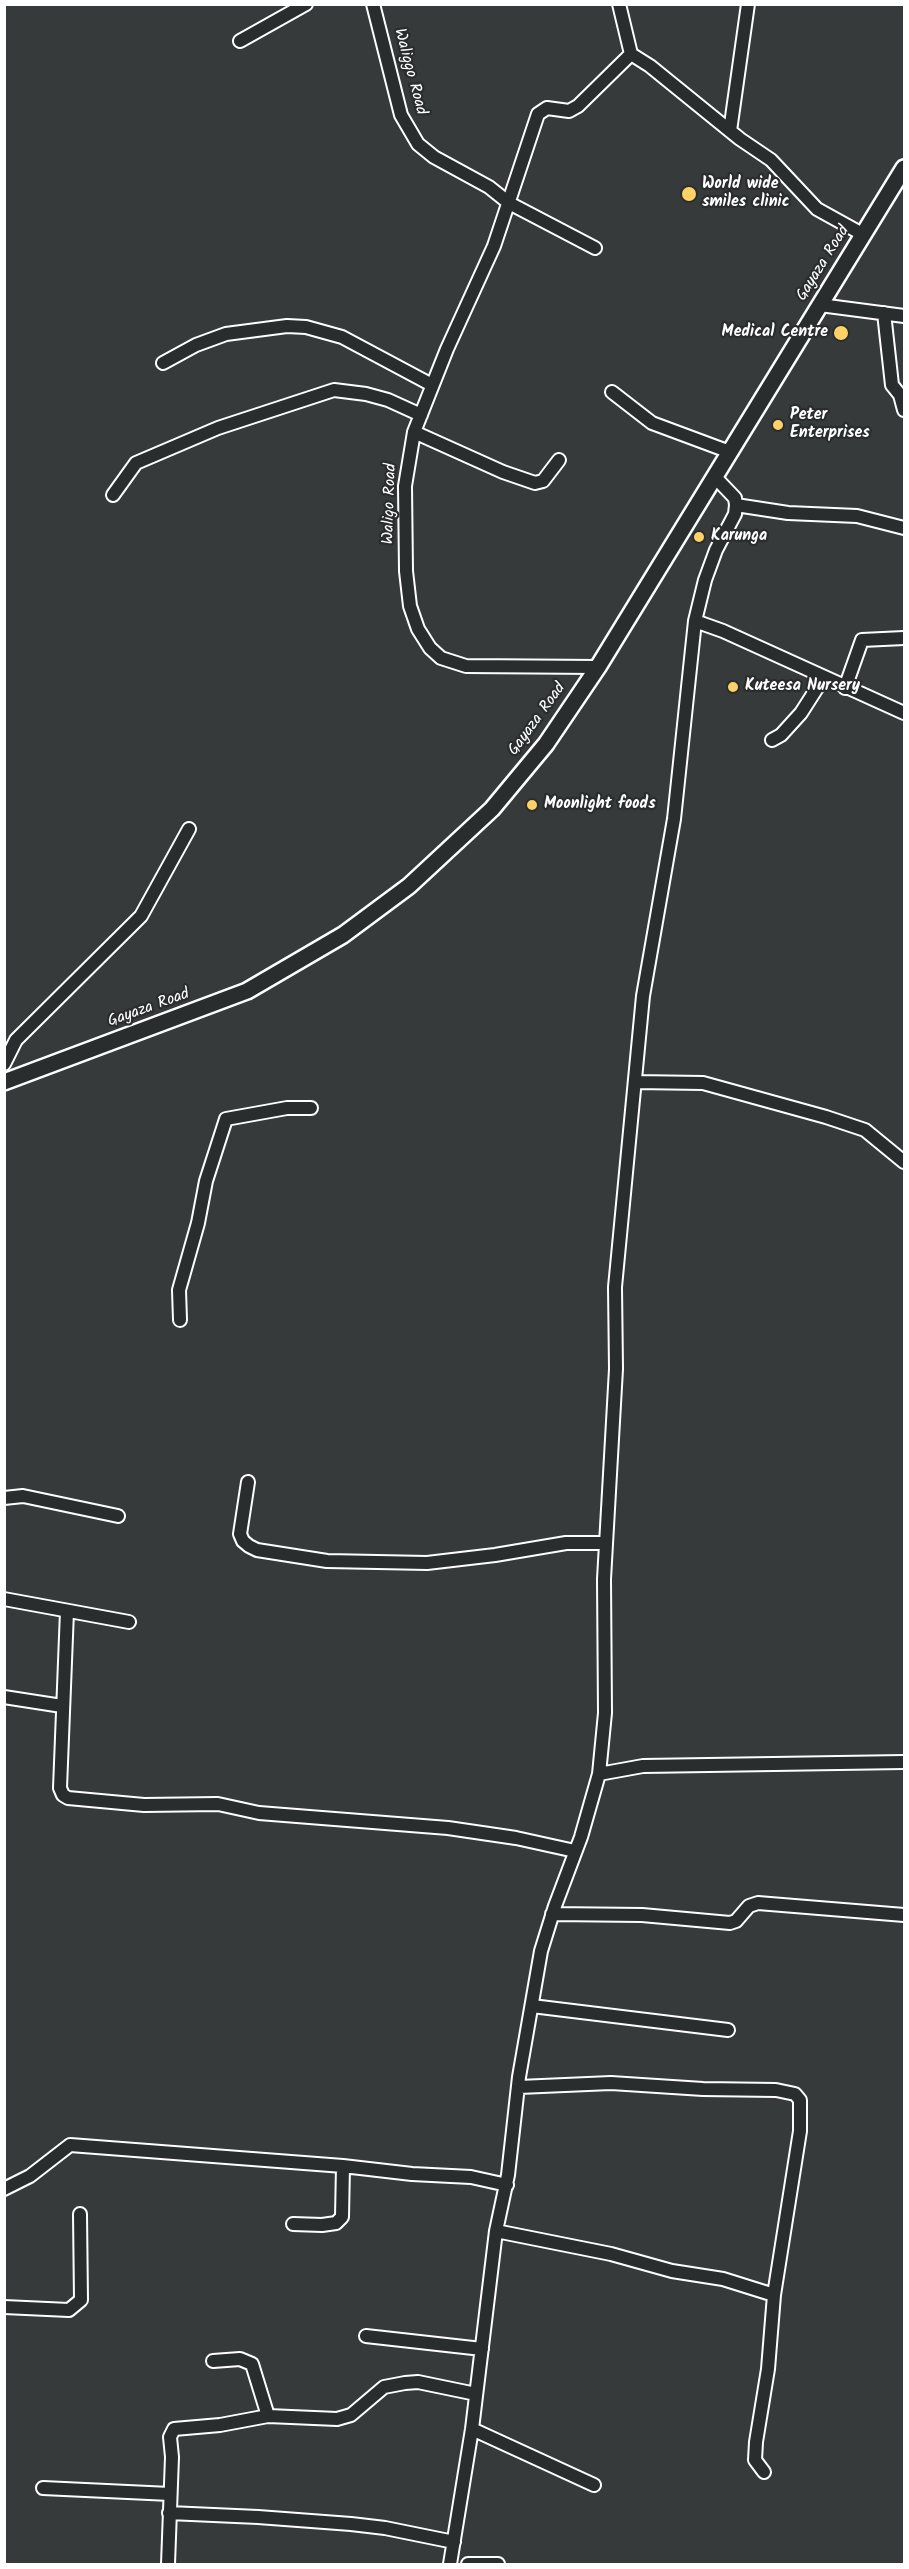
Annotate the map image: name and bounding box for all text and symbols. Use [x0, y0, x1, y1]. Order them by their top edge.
street label: Waliggo Road [388, 27, 430, 117]
place label: World wide smiles clinic [702, 175, 790, 213]
marker: World wide smiles clinic [680, 185, 698, 203]
street label: Gayaza Road [793, 223, 855, 305]
place label: Medical Centre [722, 323, 828, 343]
marker: Medical Centre [832, 324, 850, 342]
place label: Peter Enterprises [790, 406, 870, 444]
marker: Peter Enterprises [771, 418, 785, 432]
street label: Waligo Road [380, 463, 402, 545]
place label: Karunga [711, 527, 767, 547]
marker: Karunga [692, 530, 706, 544]
place label: Kuteesa Nursery [745, 677, 860, 697]
street label: Gayaza Road [505, 680, 571, 760]
marker: Kuteesa Nursery [726, 680, 740, 694]
place label: Moonlight foods [544, 795, 656, 815]
marker: Moonlight foods [525, 798, 539, 812]
street label: Gayaza Road [106, 985, 192, 1033]

